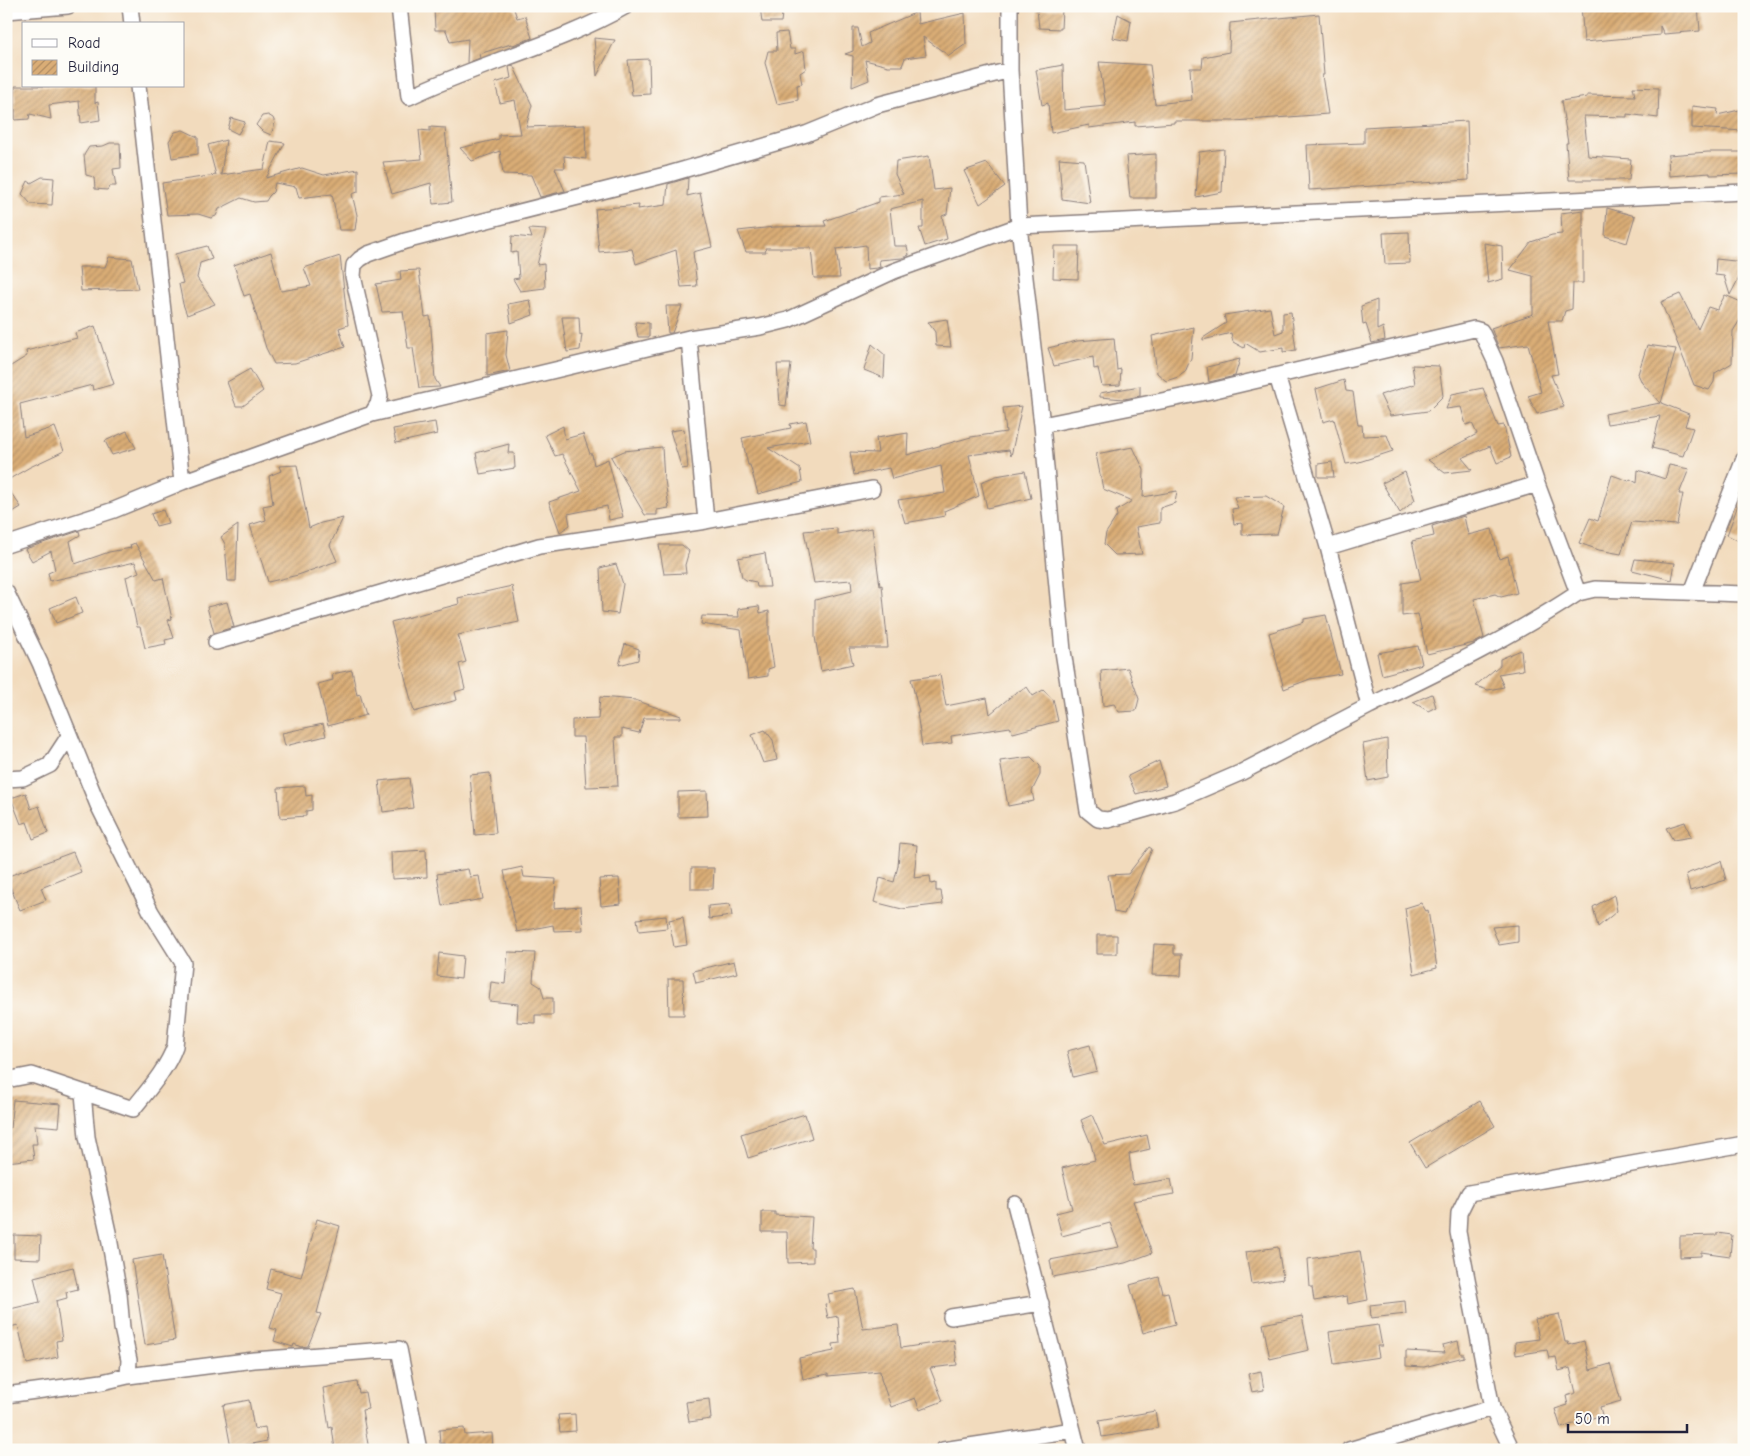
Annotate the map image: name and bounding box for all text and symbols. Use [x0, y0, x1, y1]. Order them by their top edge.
legend [22, 22, 185, 88]
text: Road [68, 34, 100, 52]
text: Building [68, 58, 119, 76]
scale bar [1568, 1401, 1686, 1433]
text: 50 m [1575, 1410, 1610, 1428]

